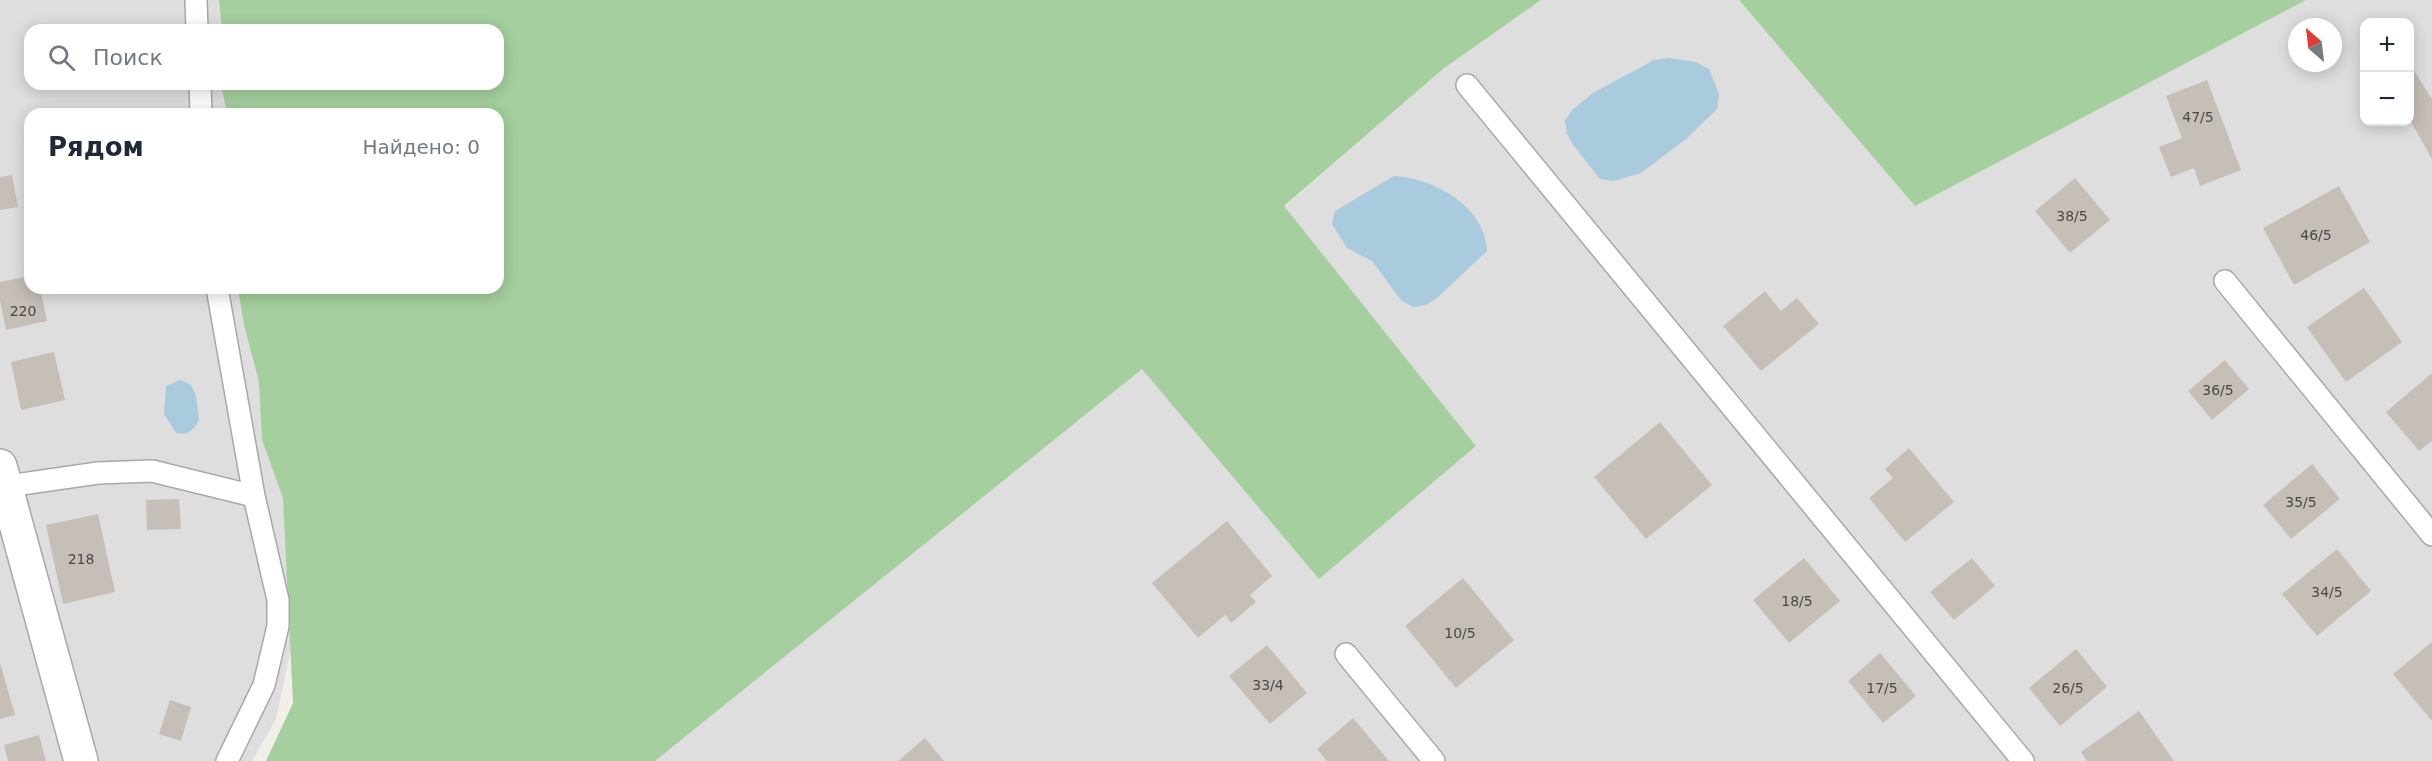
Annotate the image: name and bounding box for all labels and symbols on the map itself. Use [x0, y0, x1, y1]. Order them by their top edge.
north arrow [2288, 18, 2342, 72]
house number: 47/5 [2182, 109, 2214, 125]
house number: 38/5 [2056, 208, 2088, 224]
house number: 46/5 [2300, 227, 2332, 243]
house number: 220 [10, 303, 36, 319]
house number: 36/5 [2202, 382, 2234, 398]
house number: 35/5 [2285, 494, 2317, 510]
house number: 218 [68, 551, 94, 567]
house number: 34/5 [2311, 584, 2343, 600]
house number: 18/5 [1781, 593, 1813, 609]
house number: 10/5 [1444, 625, 1476, 641]
house number: 33/4 [1252, 677, 1284, 693]
house number: 17/5 [1866, 680, 1898, 696]
house number: 26/5 [2052, 680, 2084, 696]

